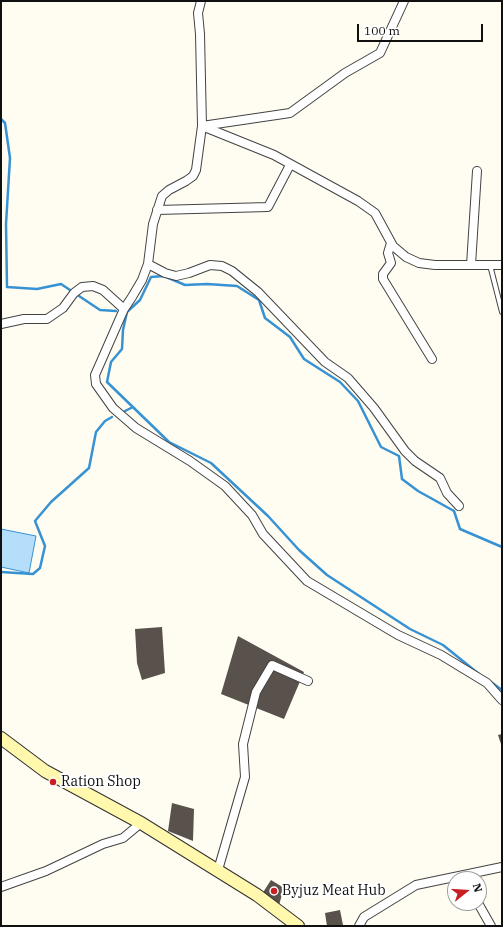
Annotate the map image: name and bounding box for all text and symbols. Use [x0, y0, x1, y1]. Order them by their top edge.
scale bar [359, 16, 485, 42]
text: 100 m [364, 23, 400, 38]
place label: Ration Shop [61, 774, 141, 790]
marker: Ration Shop [48, 777, 58, 787]
north arrow [447, 871, 487, 911]
text: N [470, 882, 485, 894]
place label: Byjuz Meat Hub [282, 883, 386, 899]
marker: Byjuz Meat Hub [269, 886, 279, 896]

